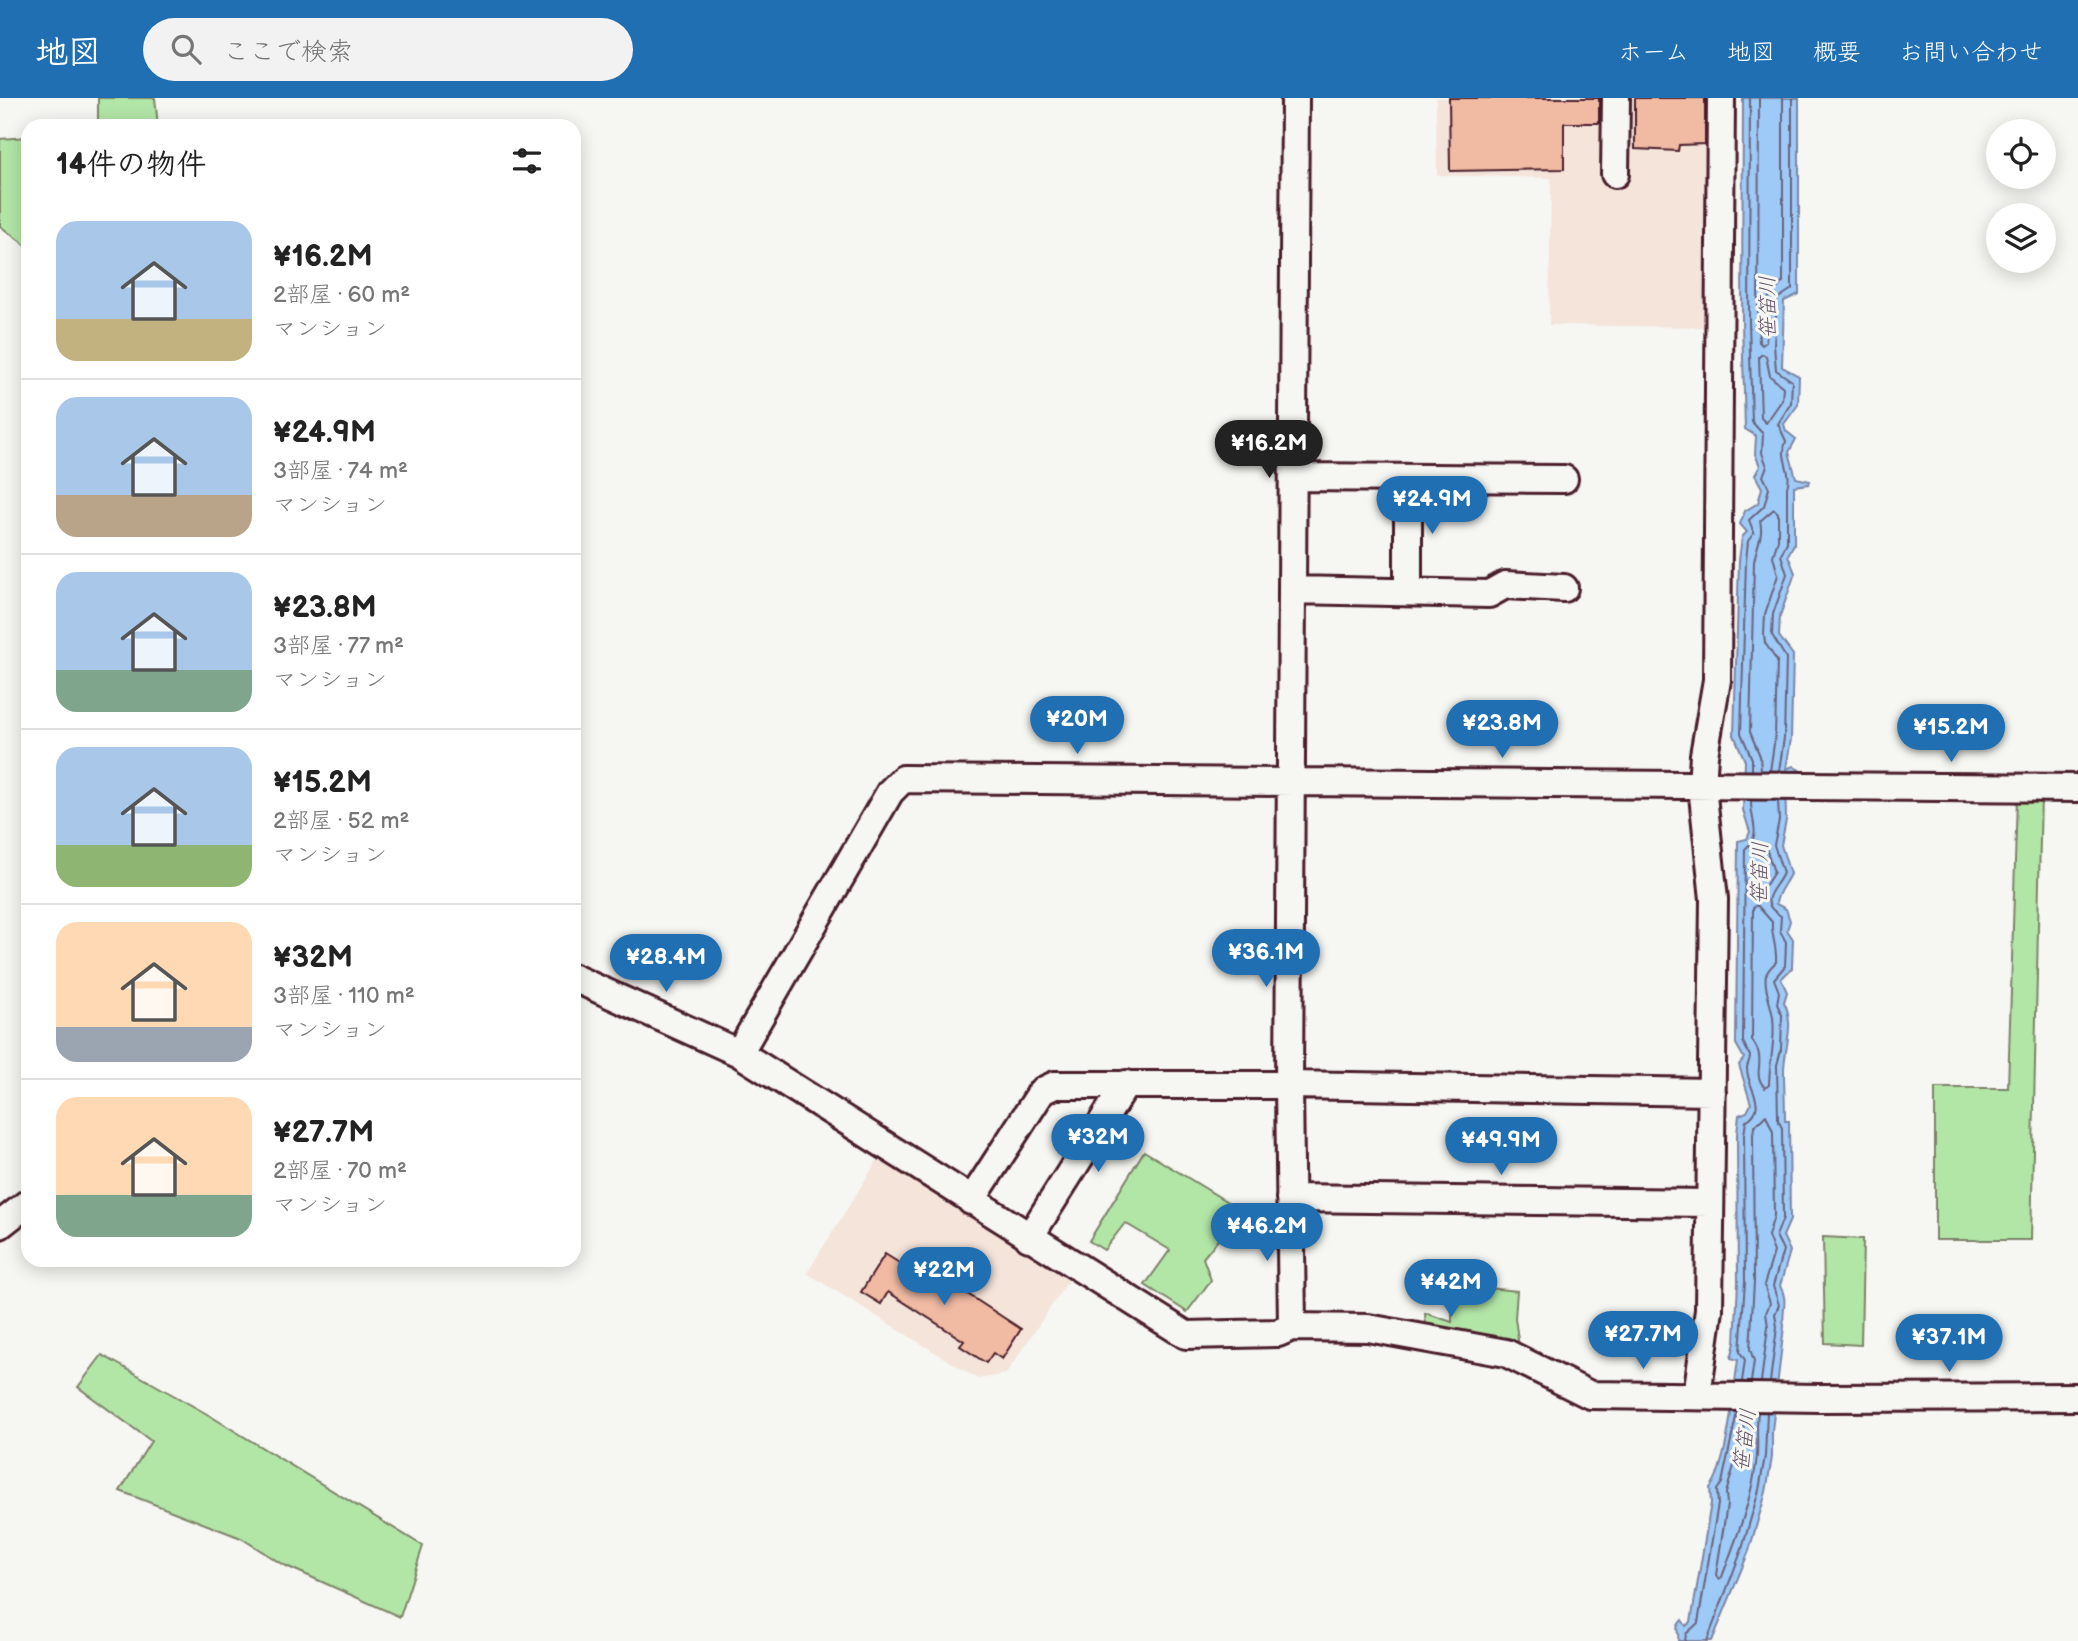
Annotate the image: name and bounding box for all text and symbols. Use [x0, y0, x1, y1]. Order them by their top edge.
search box [143, 18, 633, 81]
icon: search [167, 30, 205, 68]
text: 地図 [35, 33, 101, 73]
text: ここで検索 [223, 37, 353, 68]
text: ホーム [1618, 38, 1689, 67]
text: 地図 [1727, 38, 1775, 67]
text: 概要 [1813, 38, 1861, 67]
text: お問い合わせ [1899, 38, 2043, 67]
map controls [1986, 119, 2056, 273]
button: locate [1986, 119, 2056, 189]
icon: filters [508, 142, 546, 180]
text: 14件の物件 [56, 147, 206, 183]
button: layers [1986, 203, 2056, 273]
text: ¥16.2M [273, 239, 373, 275]
icon: home [112, 249, 196, 333]
water label: 笹笛川 [1755, 275, 1781, 339]
text: 2部屋 · 60 m² [273, 281, 410, 309]
text: マンション [273, 315, 387, 343]
text: ¥24.9M [273, 415, 376, 451]
pin: ¥16.2M [1212, 420, 1326, 480]
icon: home [112, 425, 196, 509]
text: ¥16.2M [1231, 429, 1307, 457]
text: 3部屋 · 74 m² [273, 457, 408, 485]
pin: ¥24.9M [1375, 476, 1489, 536]
text: ¥24.9M [1393, 485, 1471, 513]
text: マンション [273, 491, 387, 519]
text: ¥23.8M [273, 590, 377, 626]
icon: home [112, 600, 196, 684]
text: 3部屋 · 77 m² [273, 632, 404, 660]
text: マンション [273, 666, 387, 694]
pin: ¥20M [1036, 696, 1118, 756]
pin: ¥23.8M [1445, 700, 1559, 760]
pin: ¥15.2M [1894, 704, 2008, 764]
text: ¥20M [1046, 705, 1108, 733]
text: ¥23.8M [1462, 709, 1542, 737]
text: ¥15.2M [1913, 713, 1989, 741]
text: ¥15.2M [273, 765, 372, 801]
icon: home [112, 775, 196, 859]
text: 2部屋 · 52 m² [273, 807, 409, 835]
text: マンション [273, 841, 387, 869]
water label: 笹笛川 [1747, 841, 1773, 905]
pin: ¥36.1M [1209, 930, 1323, 989]
pin: ¥28.4M [609, 934, 723, 994]
text: ¥36.1M [1228, 938, 1304, 966]
text: ¥32M [273, 940, 353, 976]
text: ¥28.4M [626, 943, 706, 971]
icon: home [112, 950, 196, 1034]
text: 3部屋 · 110 m² [273, 982, 415, 1010]
text: マンション [273, 1016, 387, 1044]
pin: ¥32M [1057, 1114, 1139, 1174]
text: ¥27.7M [273, 1115, 374, 1151]
pin: ¥49.9M [1444, 1118, 1558, 1177]
text: ¥32M [1067, 1123, 1129, 1151]
icon: home [112, 1125, 196, 1209]
text: ¥49.9M [1461, 1126, 1541, 1154]
text: 2部屋 · 70 m² [273, 1157, 407, 1185]
text: マンション [273, 1191, 387, 1219]
pin: ¥46.2M [1210, 1204, 1324, 1263]
text: ¥46.2M [1227, 1212, 1307, 1240]
pin: ¥22M [903, 1248, 985, 1307]
text: ¥22M [913, 1256, 975, 1284]
pin: ¥42M [1410, 1260, 1492, 1319]
text: ¥42M [1420, 1268, 1482, 1296]
pin: ¥27.7M [1586, 1312, 1700, 1371]
pin: ¥37.1M [1892, 1314, 2006, 1374]
text: ¥27.7M [1604, 1320, 1682, 1348]
text: ¥37.1M [1912, 1323, 1986, 1351]
water label: 笹笛川 [1729, 1407, 1761, 1473]

